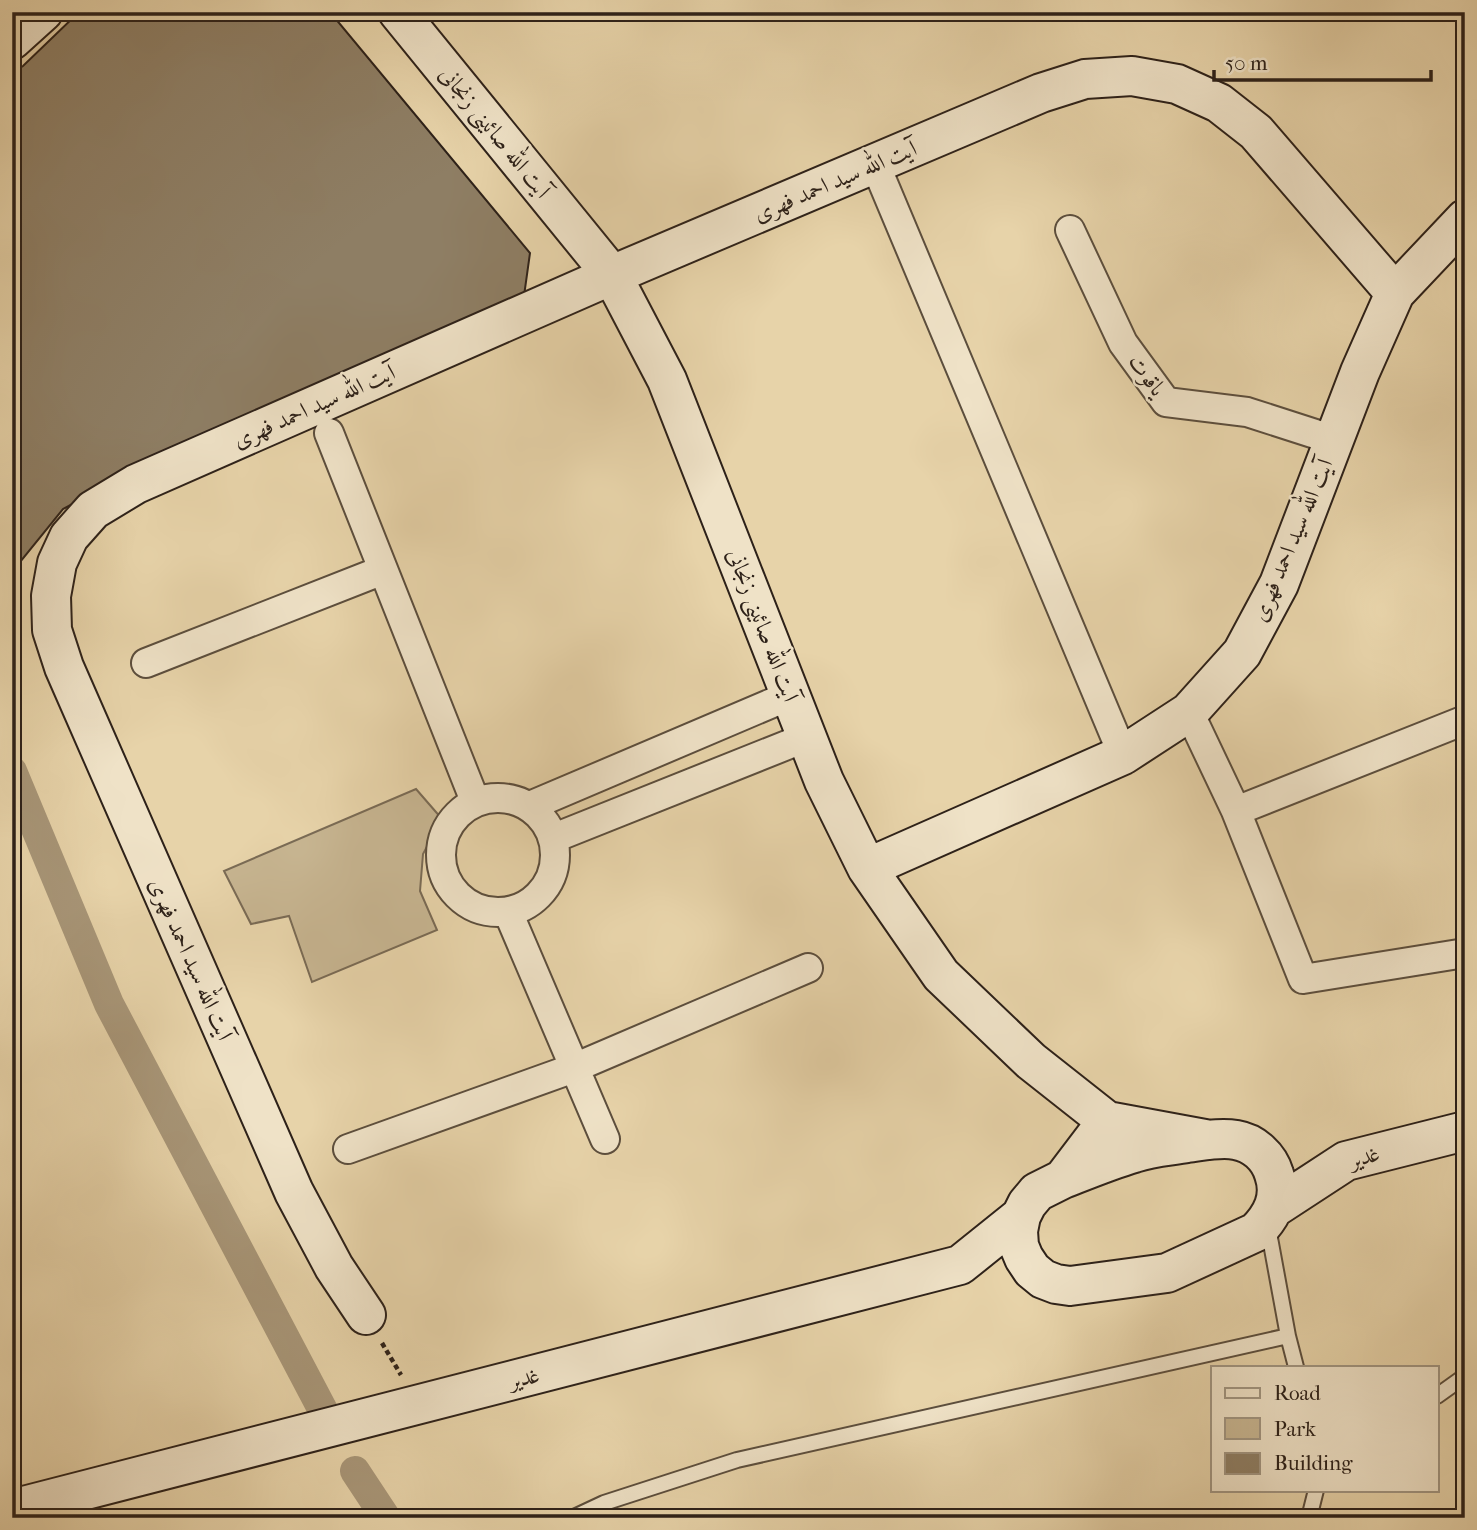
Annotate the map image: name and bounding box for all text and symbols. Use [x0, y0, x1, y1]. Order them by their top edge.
scale bar [1214, 38, 1432, 82]
text: 50 m [1225, 51, 1268, 75]
street label: آیت الله صائینی زنجانی [432, 58, 562, 207]
street label: آیت الله سید احمد فهری [747, 129, 924, 228]
street label: یاقوت [1122, 349, 1173, 403]
street label: آیت الله سید احمد فهری [227, 352, 402, 455]
street label: آیت الله سید احمد فهری [1241, 450, 1341, 626]
street label: آیت الله صائینی زنجانی [720, 543, 810, 709]
street label: آیت الله سید احمد فهری [142, 872, 245, 1047]
street label: غدیر [1343, 1139, 1383, 1175]
street label: غدیر [504, 1361, 542, 1395]
legend [1211, 1366, 1438, 1492]
text: Road [1274, 1381, 1321, 1405]
text: Park [1274, 1417, 1316, 1441]
text: Building [1274, 1451, 1353, 1475]

